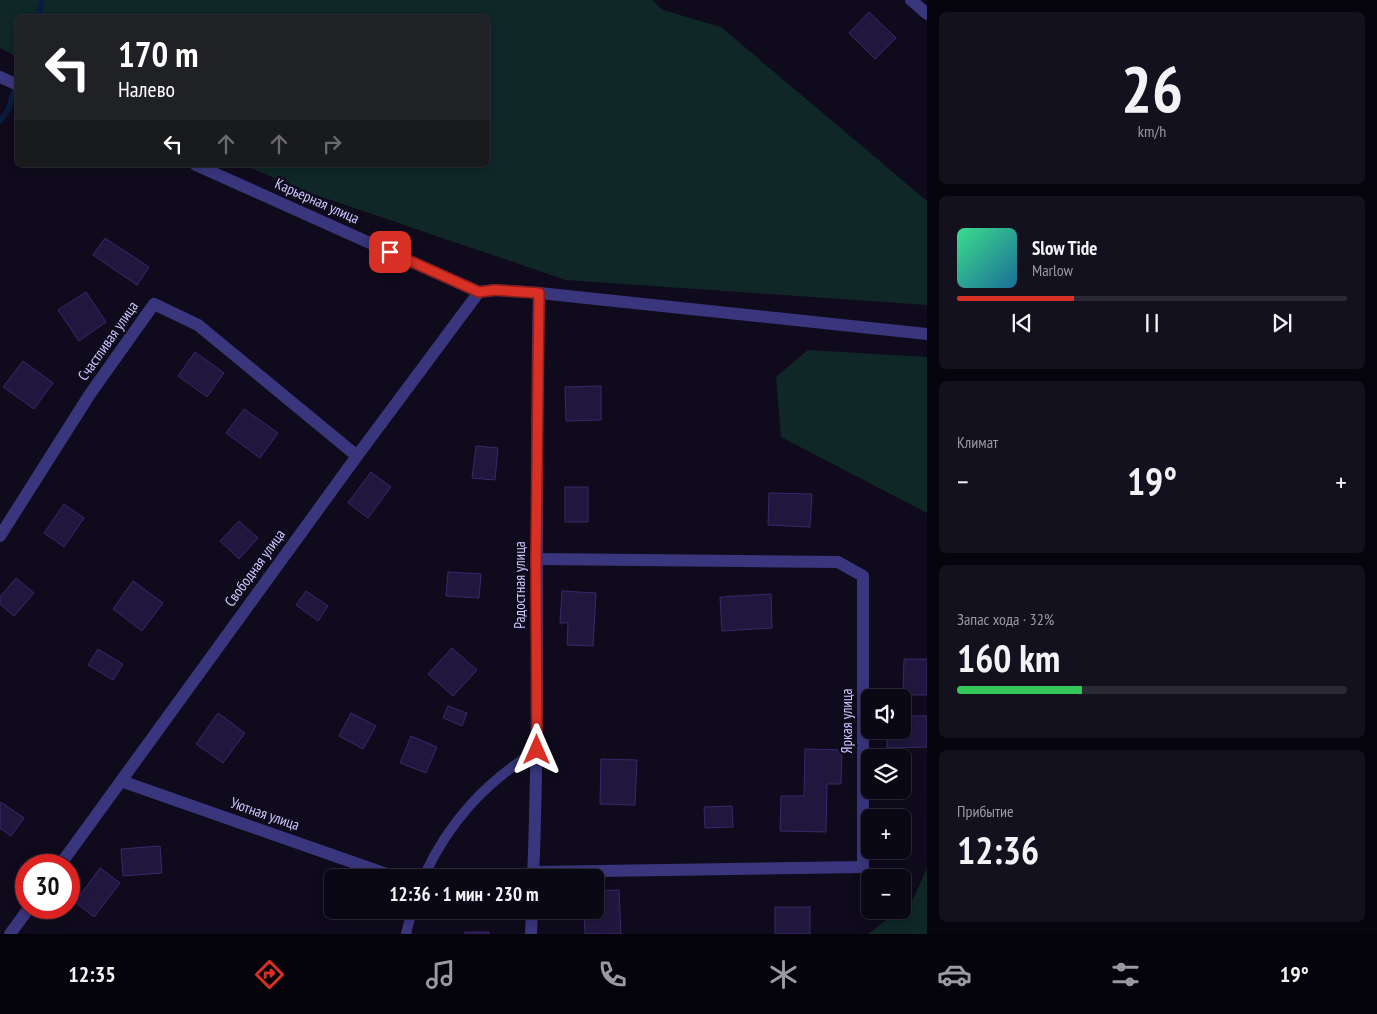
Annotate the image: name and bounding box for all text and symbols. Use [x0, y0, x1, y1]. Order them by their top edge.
text: 170 m [118, 31, 199, 77]
icon: left [35, 35, 100, 100]
text: 26 [1121, 46, 1183, 130]
text: Налево [118, 75, 175, 103]
text: km/h [1138, 121, 1166, 141]
icon: left [159, 130, 187, 158]
icon: ahead [212, 130, 240, 158]
icon: ahead [265, 130, 293, 158]
icon: right [318, 130, 346, 158]
street label: Карьерная улица [272, 173, 362, 228]
pin [369, 231, 411, 273]
text: Slow Tide [1032, 236, 1097, 260]
icon: arrive [376, 238, 404, 266]
text: Marlow [1032, 260, 1073, 280]
street label: Счастливая улица [73, 297, 142, 384]
icon: previous [1008, 309, 1036, 337]
icon: pause [1138, 309, 1166, 337]
icon: next [1268, 309, 1296, 337]
text: Климат [957, 432, 998, 452]
text: 19° [1127, 456, 1177, 505]
text: − [957, 463, 969, 500]
text: + [1335, 463, 1347, 500]
street label: Свободная улица [220, 525, 289, 610]
street label: Радостная улица [510, 541, 529, 629]
text: Запас хода · 32% [957, 609, 1054, 629]
text: 160 km [957, 633, 1060, 682]
street label: Яркая улица [837, 689, 856, 753]
map controls [861, 689, 911, 919]
button: sound [861, 689, 911, 739]
position arrow [510, 723, 562, 775]
button: layers [861, 749, 911, 799]
street label: Уютная улица [228, 793, 302, 834]
text: Прибытие [957, 801, 1014, 821]
button: + [861, 809, 911, 859]
text: 12:36 [957, 825, 1039, 874]
speed limit sign: 30 [15, 854, 80, 919]
button: − [861, 869, 911, 919]
text: 12:36 · 1 мин · 230 m [390, 882, 538, 906]
icon: directions [252, 957, 287, 992]
icon: music [423, 957, 458, 992]
icon: phone [595, 957, 630, 992]
icon: climate [766, 957, 801, 992]
icon: car [937, 957, 972, 992]
icon: filters [1108, 957, 1143, 992]
text: 12:35 [68, 960, 116, 988]
text: 19° [1280, 960, 1309, 988]

